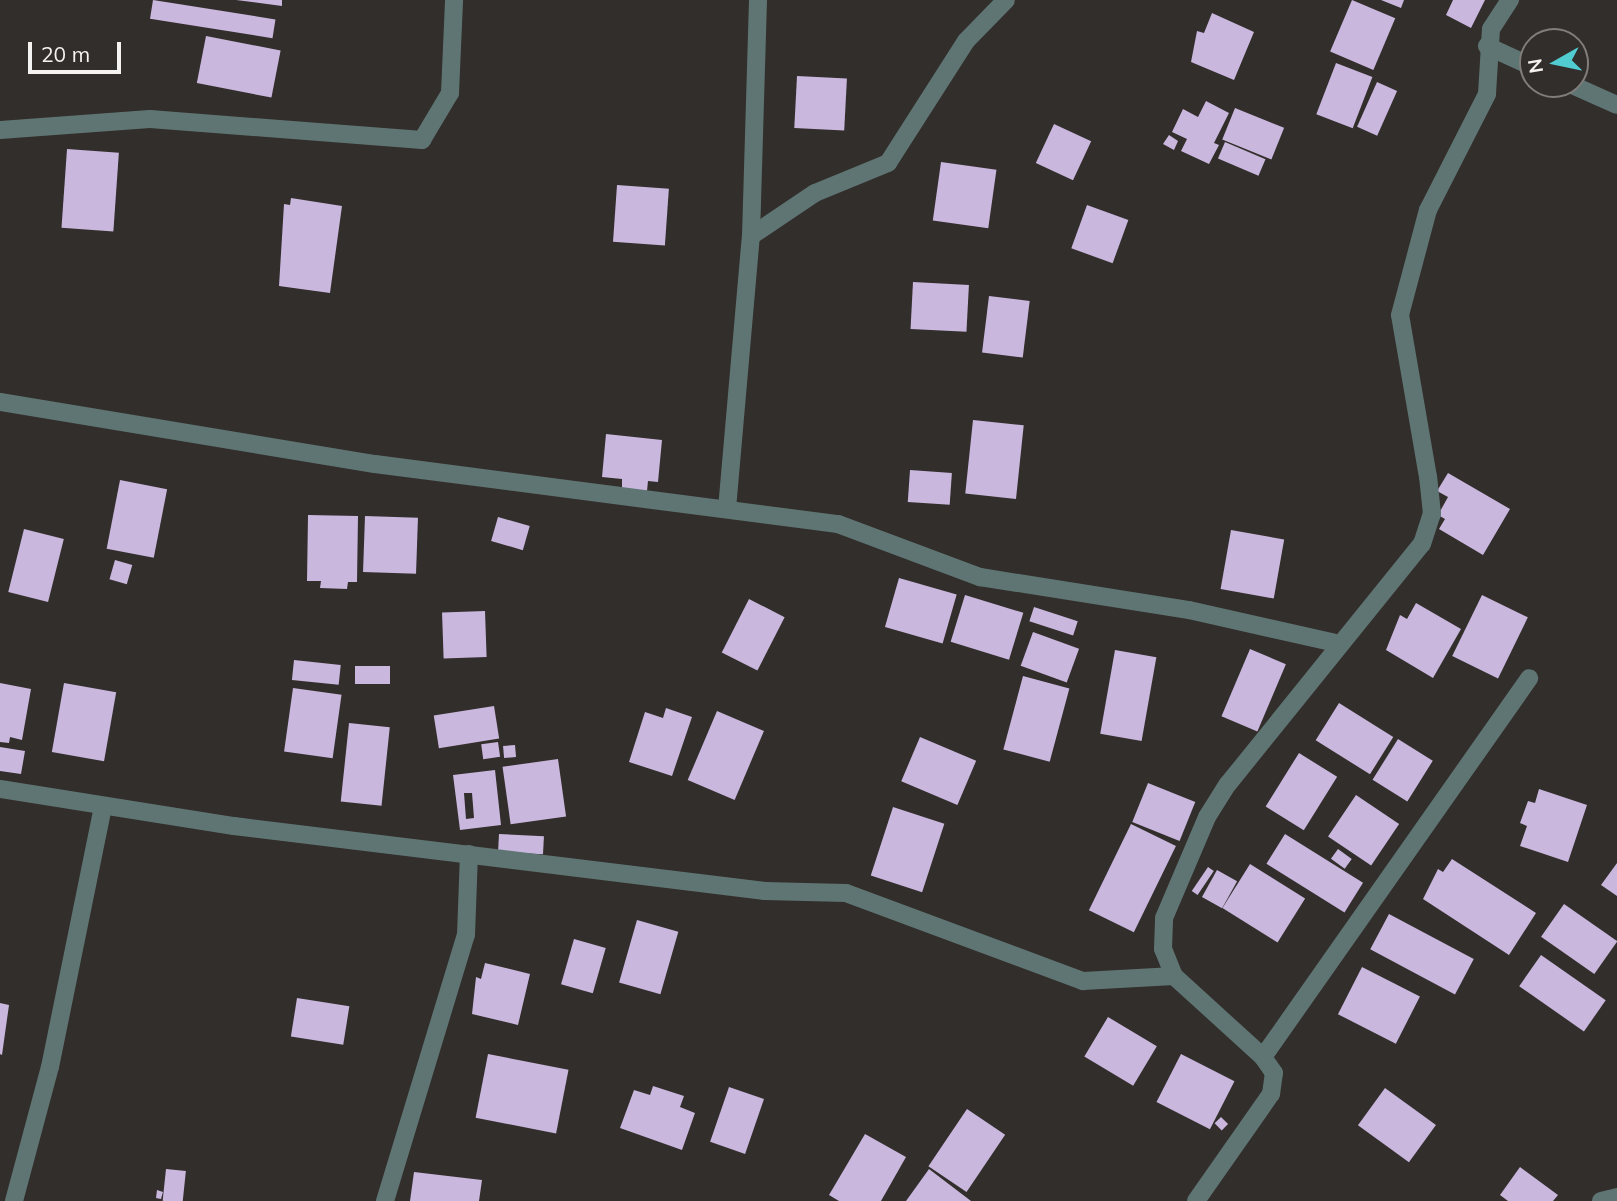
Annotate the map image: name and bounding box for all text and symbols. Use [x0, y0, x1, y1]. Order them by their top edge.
scale bar [32, 28, 124, 72]
north arrow [1519, 28, 1589, 98]
text: 20 m [41, 41, 90, 67]
text: N [1522, 57, 1548, 75]

